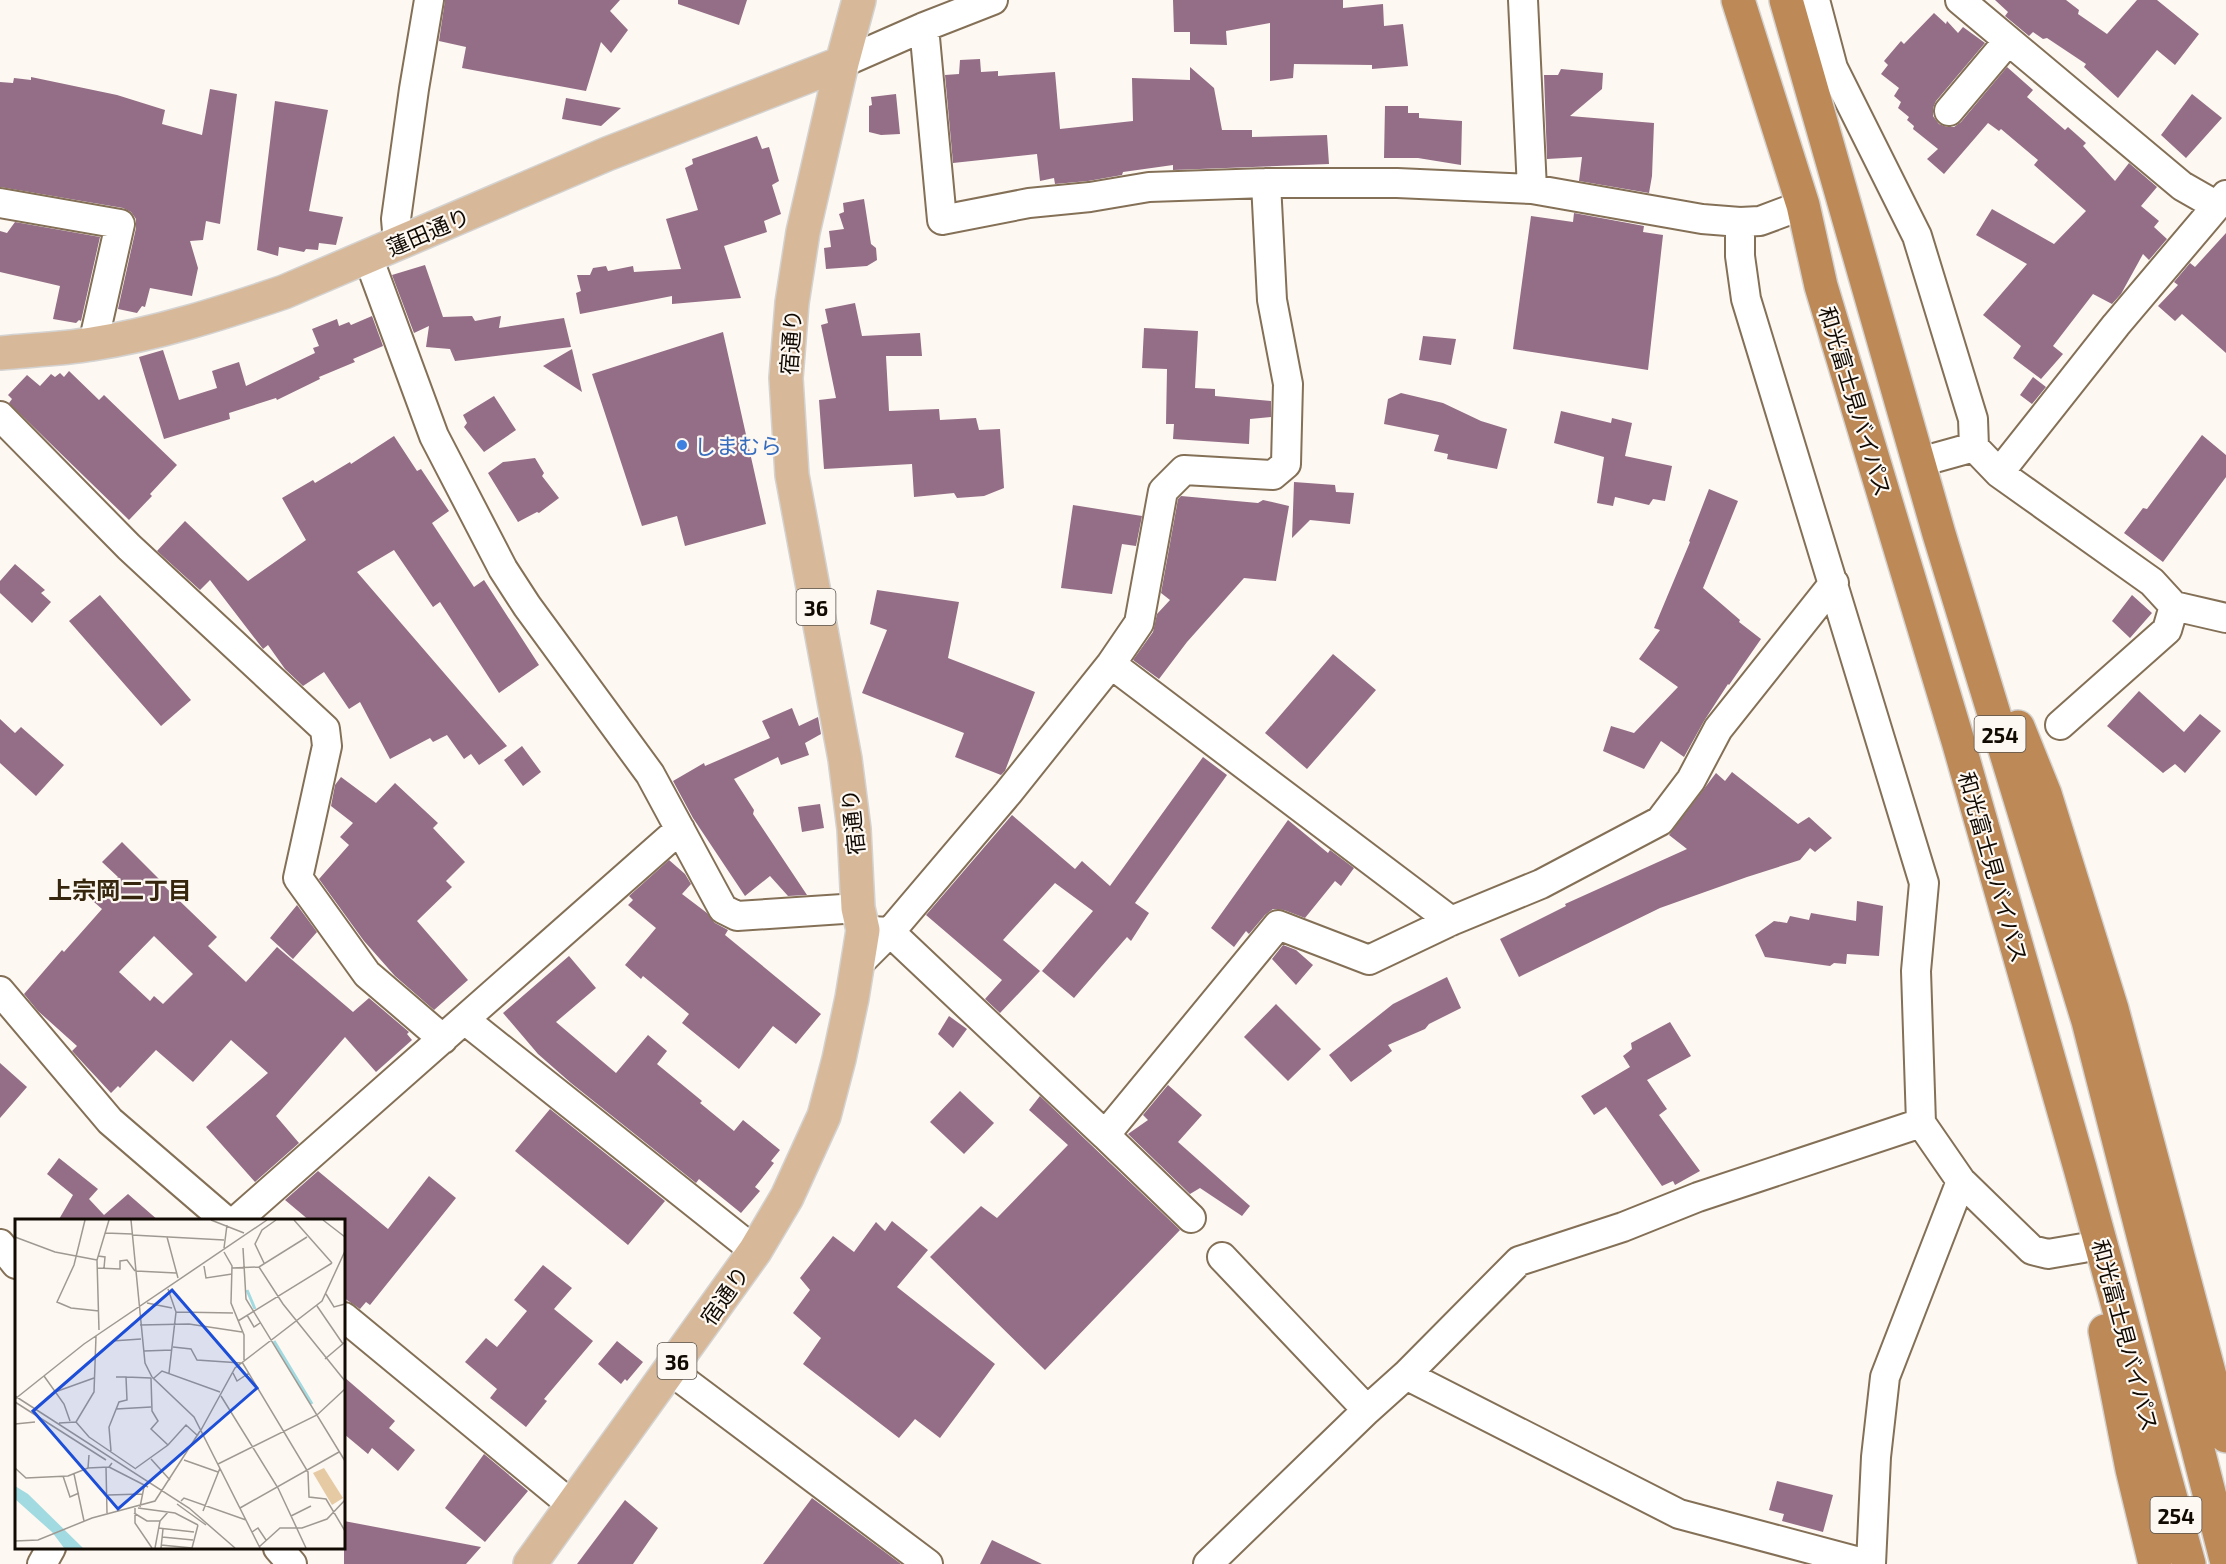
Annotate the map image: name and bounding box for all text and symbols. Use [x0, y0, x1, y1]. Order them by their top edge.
street label: 蓮田通り [382, 202, 474, 260]
street label: 和光富士見バイパス [1815, 303, 1897, 499]
street label: 宿通り [775, 308, 805, 376]
place label: しまむら [694, 432, 782, 458]
marker: しまむら [675, 438, 689, 452]
road number: 36 [796, 589, 836, 625]
road number: 254 [1974, 716, 2026, 752]
street label: 和光富士見バイパス [1954, 768, 2034, 966]
street label: 宿通り [836, 788, 868, 856]
district label: 上宗岡二丁目 [48, 875, 192, 904]
inset map [15, 1219, 345, 1549]
street label: 和光富士見バイパス [2088, 1236, 2164, 1434]
street label: 宿通り [694, 1261, 754, 1329]
road number: 36 [658, 1343, 696, 1379]
road number: 254 [2150, 1497, 2202, 1533]

